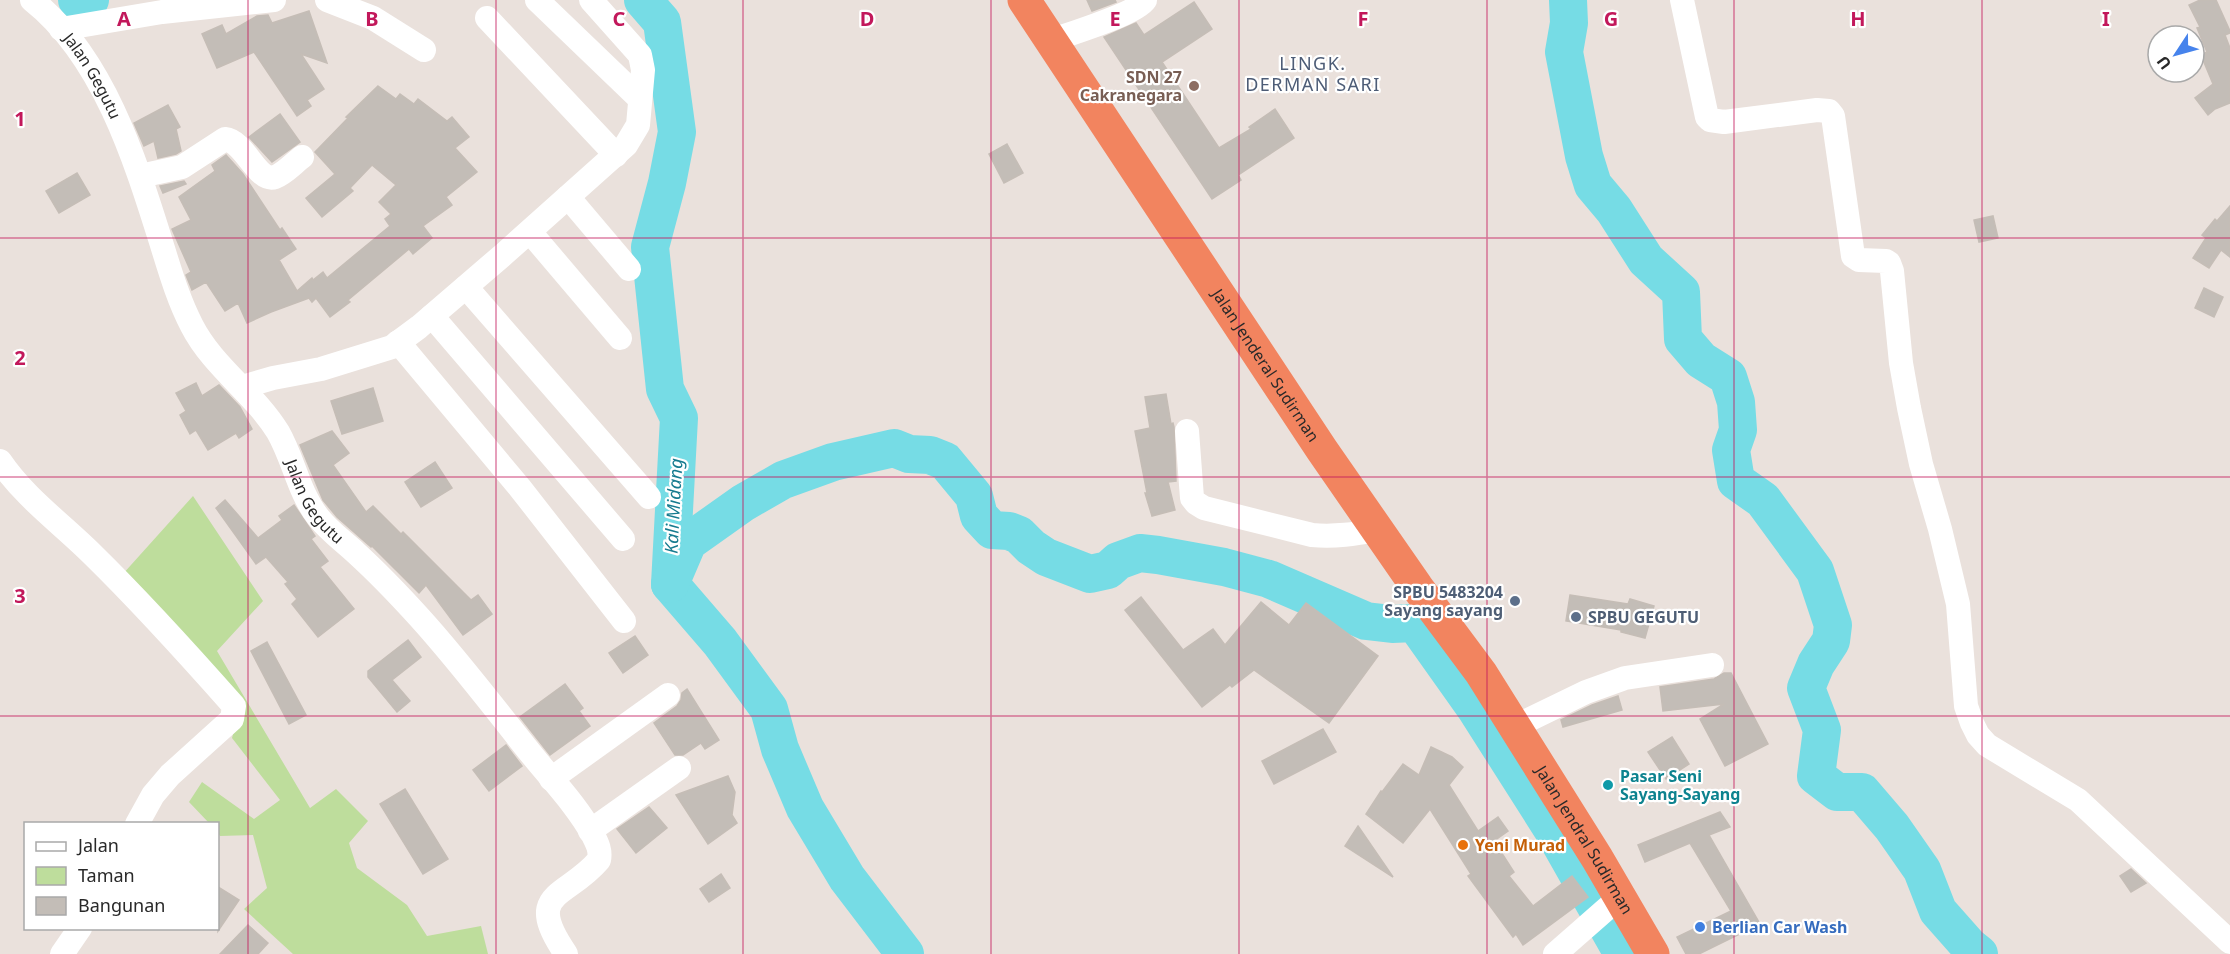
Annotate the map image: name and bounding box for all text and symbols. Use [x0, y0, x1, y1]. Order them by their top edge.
text: A [117, 5, 131, 32]
text: B [365, 5, 379, 32]
text: C [613, 5, 626, 32]
text: D [860, 5, 874, 32]
text: E [1109, 5, 1121, 32]
text: F [1358, 5, 1368, 32]
text: G [1604, 5, 1618, 32]
text: H [1850, 5, 1866, 32]
text: I [2102, 5, 2110, 32]
north arrow [2146, 24, 2206, 84]
street label: Jalan Gegutu [57, 27, 127, 122]
district label: LINGK. DERMAN SARI [1245, 51, 1381, 96]
text: U [2151, 51, 2176, 74]
place label: SDN 27 Cakranegara [1080, 66, 1182, 106]
marker: SDN 27 Cakranegara [1187, 79, 1201, 93]
text: 1 [14, 105, 26, 132]
street label: Jalan Jenderal Sudirman [1206, 283, 1325, 446]
text: 2 [14, 344, 26, 371]
street label: Jalan Gegutu [280, 454, 349, 549]
water label: Kali Midang [659, 458, 687, 554]
place label: SPBU 5483204 Sayang sayang [1384, 581, 1503, 621]
text: 3 [14, 582, 26, 609]
marker: SPBU 5483204 Sayang sayang [1508, 594, 1522, 608]
place label: SPBU GEGUTU [1588, 606, 1699, 628]
marker: SPBU GEGUTU [1569, 610, 1583, 624]
street label: Jalan Jendral Sudirman [1530, 760, 1638, 918]
place label: Pasar Seni Sayang-Sayang [1620, 765, 1740, 805]
marker: Pasar Seni Sayang-Sayang [1601, 778, 1615, 792]
legend [24, 822, 219, 930]
text: Jalan [76, 833, 119, 857]
place label: Yeni Murad [1475, 834, 1565, 856]
marker: Yeni Murad [1456, 838, 1470, 852]
text: Taman [78, 863, 135, 887]
text: Bangunan [78, 893, 165, 917]
place label: Berlian Car Wash [1712, 916, 1847, 938]
marker: Berlian Car Wash [1693, 920, 1707, 934]

